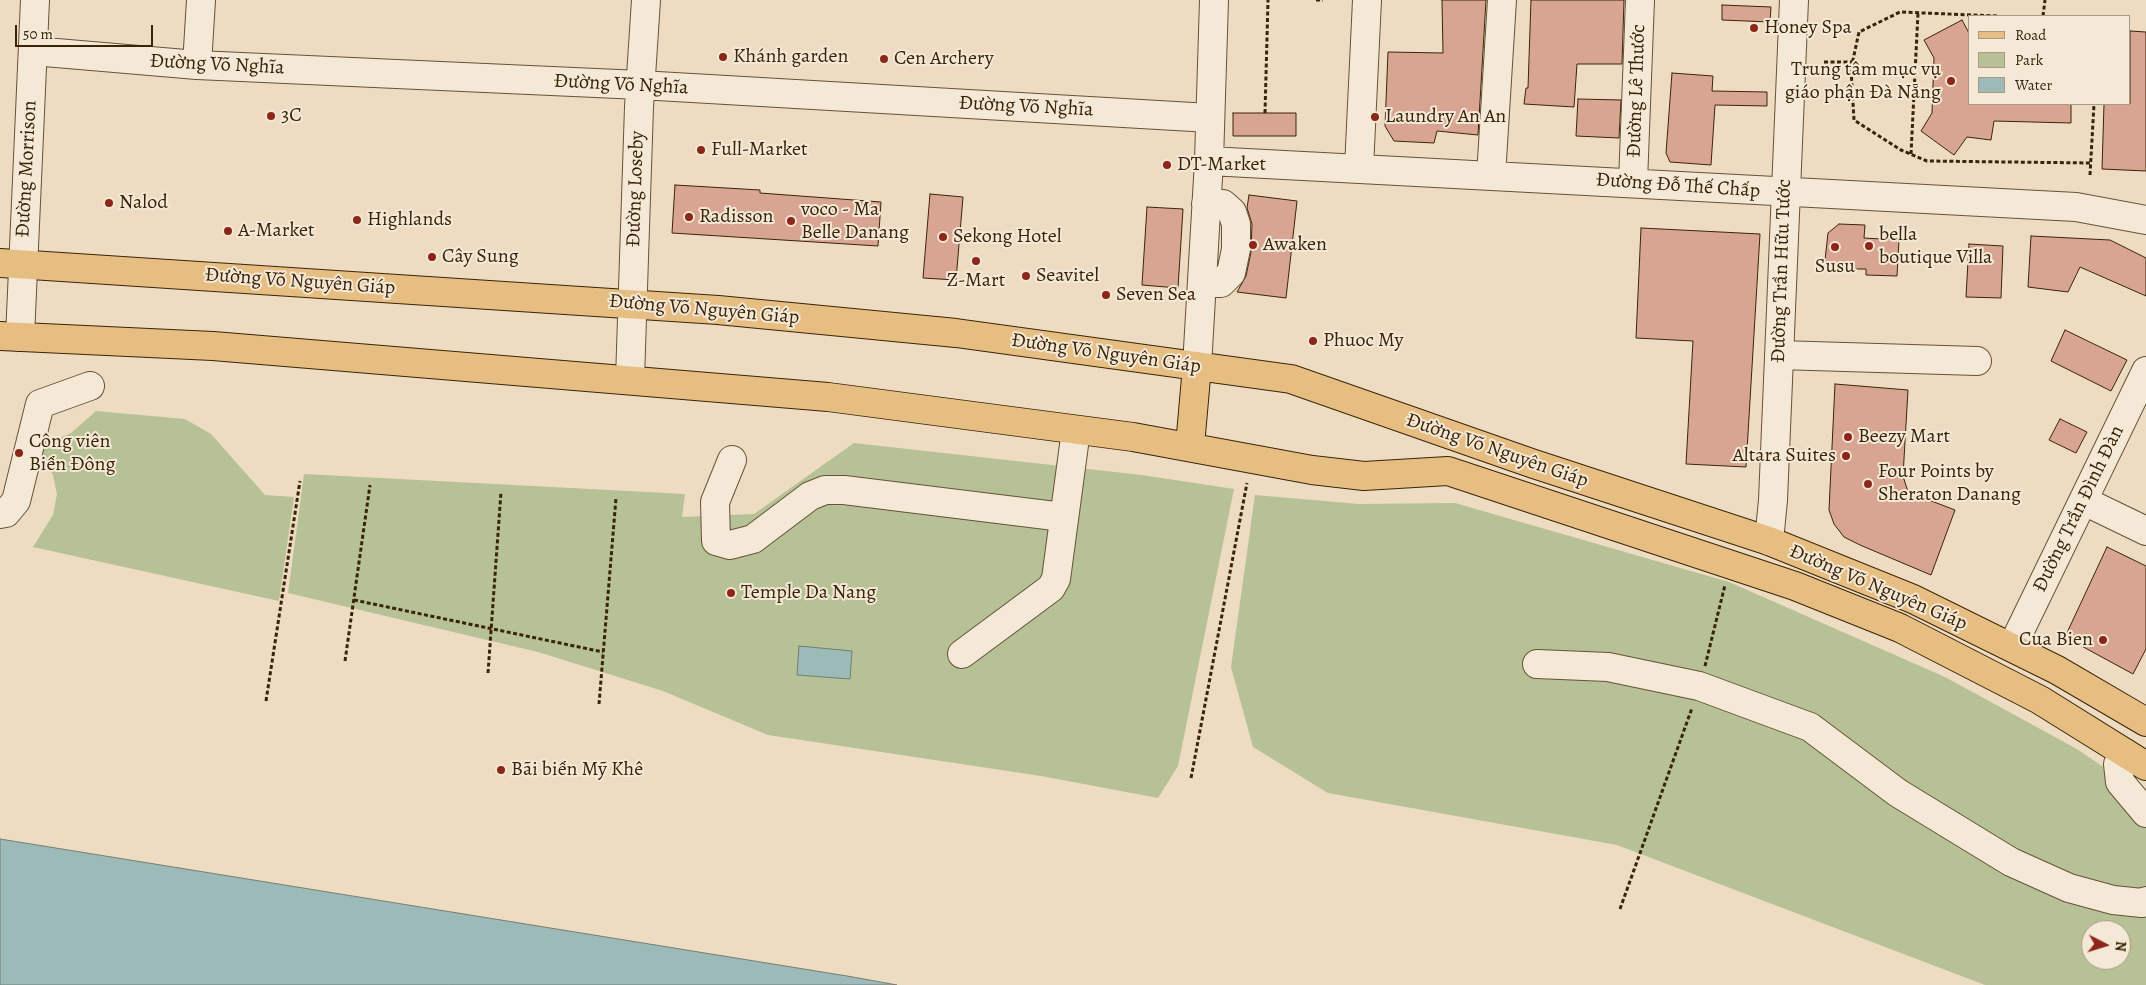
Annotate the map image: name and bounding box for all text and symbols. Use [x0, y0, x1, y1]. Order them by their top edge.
scale bar [18, 15, 155, 47]
legend [1968, 15, 2131, 105]
place label: Honey Spa [1764, 16, 1852, 40]
marker: Honey Spa [1748, 22, 1760, 34]
text: 50 m [23, 24, 53, 44]
street label: Đường Lê Thước [1623, 24, 1651, 158]
text: Road [2015, 25, 2046, 45]
place label: Khánh garden [733, 45, 848, 69]
place label: Cen Archery [894, 47, 994, 71]
street label: Đường Võ Nghĩa [149, 49, 285, 81]
text: Park [2015, 50, 2043, 70]
marker: Khánh garden [717, 51, 729, 63]
marker: Cen Archery [878, 53, 890, 65]
place label: Trung tâm mục vụ giáo phận Đà Nẵng [1785, 58, 1941, 105]
street label: Đường Võ Nghĩa [553, 69, 689, 101]
marker: Trung tâm mục vụ giáo phận Đà Nẵng [1945, 75, 1957, 87]
text: Water [2015, 75, 2052, 95]
street label: Đường Võ Nghĩa [958, 91, 1094, 123]
street label: Đường Morrison [11, 100, 43, 238]
place label: 3C [281, 104, 302, 128]
place label: Laundry An An [1385, 105, 1506, 129]
marker: 3C [265, 110, 277, 122]
marker: Laundry An An [1369, 111, 1381, 123]
street label: Đường Loseby [622, 130, 650, 248]
place label: Full-Market [711, 138, 808, 162]
marker: Full-Market [695, 144, 707, 156]
place label: DT-Market [1177, 153, 1266, 177]
marker: DT-Market [1161, 159, 1173, 171]
street label: Đường Đỗ Thế Chấp [1595, 168, 1761, 204]
street label: Đường Trần Hữu Tước [1767, 179, 1797, 363]
place label: Nalod [119, 191, 168, 215]
marker: Nalod [103, 197, 115, 209]
place label: voco - Ma Belle Danang [801, 198, 909, 245]
place label: Radisson [699, 205, 774, 229]
place label: Highlands [367, 208, 452, 232]
marker: Radisson [683, 211, 695, 223]
marker: Highlands [351, 214, 363, 226]
marker: voco - Ma Belle Danang [785, 215, 797, 227]
place label: A-Market [238, 219, 314, 243]
place label: bella boutique Villa [1879, 223, 1992, 270]
marker: A-Market [222, 225, 234, 237]
place label: Sekong Hotel [953, 225, 1062, 249]
marker: Sekong Hotel [937, 231, 949, 243]
place label: Awaken [1263, 233, 1327, 257]
marker: Awaken [1247, 239, 1259, 251]
marker: bella boutique Villa [1863, 240, 1875, 252]
marker: Susu [1829, 241, 1841, 253]
place label: Cây Sung [442, 245, 519, 269]
marker: Cây Sung [426, 251, 438, 263]
marker: Z-Mart [970, 255, 982, 267]
place label: Susu [1815, 255, 1855, 279]
street label: Đường Võ Nguyên Giáp [204, 263, 396, 301]
place label: Seavitel [1036, 264, 1099, 288]
place label: Z-Mart [947, 269, 1005, 293]
marker: Seavitel [1020, 270, 1032, 282]
place label: Seven Sea [1116, 283, 1196, 307]
marker: Seven Sea [1100, 289, 1112, 301]
street label: Đường Võ Nguyên Giáp [608, 290, 800, 330]
street label: Đường Võ Nguyên Giáp [1010, 329, 1202, 379]
place label: Phuoc My [1323, 329, 1403, 353]
marker: Phuoc My [1307, 335, 1319, 347]
street label: Đường Võ Nguyên Giáp [1403, 409, 1591, 493]
street label: Đường Trần Đình Đàn [2028, 422, 2130, 596]
place label: Beezy Mart [1858, 425, 1950, 449]
place label: Công viên Biển Đông [29, 430, 115, 477]
marker: Beezy Mart [1842, 431, 1854, 443]
place label: Altara Suites [1733, 444, 1836, 468]
marker: Công viên Biển Đông [13, 447, 25, 459]
marker: Altara Suites [1840, 450, 1852, 462]
place label: Four Points by Sheraton Danang [1878, 460, 2021, 507]
marker: Four Points by Sheraton Danang [1862, 478, 1874, 490]
street label: Đường Võ Nguyên Giáp [1785, 540, 1971, 636]
place label: Temple Da Nang [741, 581, 876, 605]
marker: Temple Da Nang [725, 587, 737, 599]
place label: Cua Bien [2019, 628, 2093, 652]
marker: Cua Bien [2097, 634, 2109, 646]
place label: Bãi biển Mỹ Khê [511, 758, 643, 782]
marker: Bãi biển Mỹ Khê [495, 764, 507, 776]
north arrow [2081, 920, 2131, 970]
text: N [2111, 940, 2130, 952]

